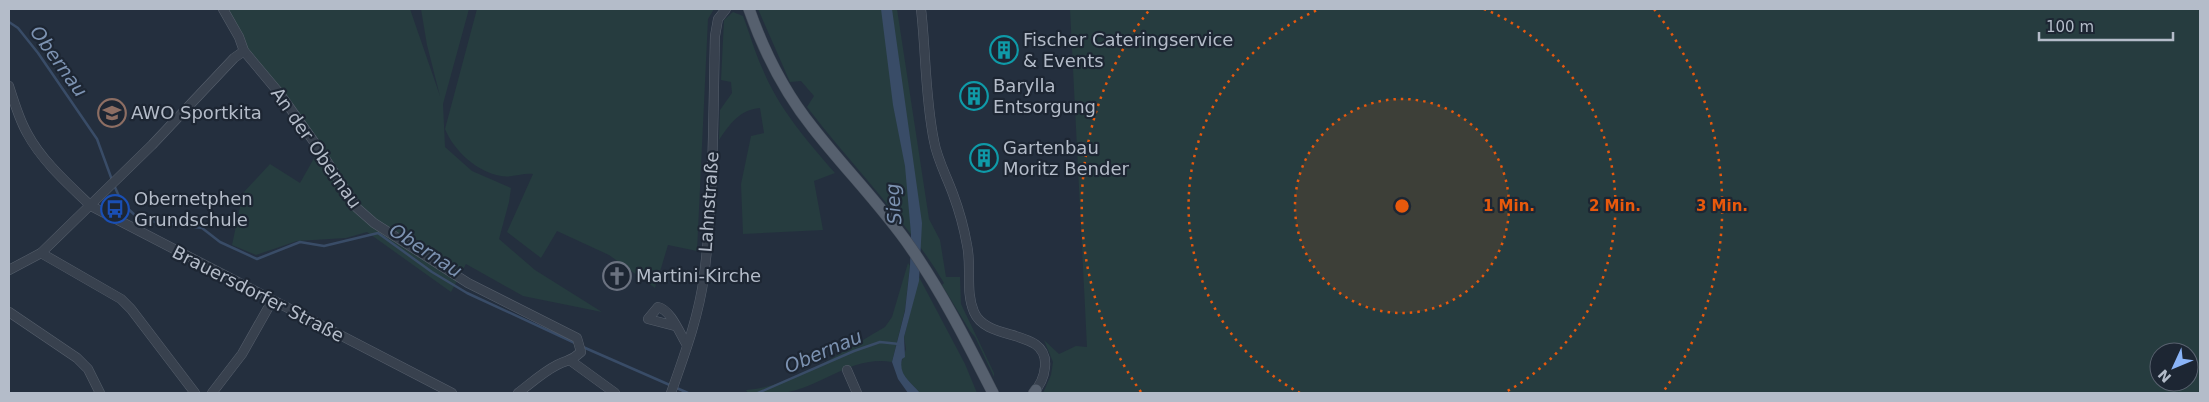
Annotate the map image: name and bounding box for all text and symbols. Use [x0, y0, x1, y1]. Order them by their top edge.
scale bar [2039, 10, 2173, 42]
text: 100 m [2046, 18, 2094, 36]
water label: Obernau [26, 21, 92, 101]
place label: Fischer Cateringservice & Events [1023, 29, 1233, 71]
building icon: Fischer Cateringservice & Events [989, 35, 1019, 65]
place label: Barylla Entsorgung [993, 75, 1096, 117]
building icon: Barylla Entsorgung [959, 81, 989, 111]
street label: An der Obernau [267, 83, 366, 212]
school or university icon: AWO Sportkita [97, 98, 127, 128]
place label: AWO Sportkita [131, 102, 262, 123]
place label: Gartenbau Moritz Bender [1003, 137, 1130, 179]
building icon: Gartenbau Moritz Bender [969, 143, 999, 173]
street label: Lahnstraße [694, 151, 723, 253]
water label: Sieg [881, 183, 905, 225]
place label: Obernetphen Grundschule [134, 188, 253, 230]
bus stop icon: Obernetphen Grundschule [100, 194, 130, 224]
centre of rings [1393, 197, 1411, 215]
text: 1 Min. [1483, 197, 1535, 215]
text: 2 Min. [1589, 197, 1641, 215]
text: 3 Min. [1696, 197, 1748, 215]
water label: Obernau [386, 218, 466, 282]
street label: Brauersdorfer Straße [169, 241, 348, 346]
church icon: Martini-Kirche [602, 261, 632, 291]
place label: Martini-Kirche [636, 265, 761, 286]
water label: Obernau [781, 325, 865, 377]
north arrow [2149, 342, 2199, 392]
text: N [2155, 366, 2174, 386]

